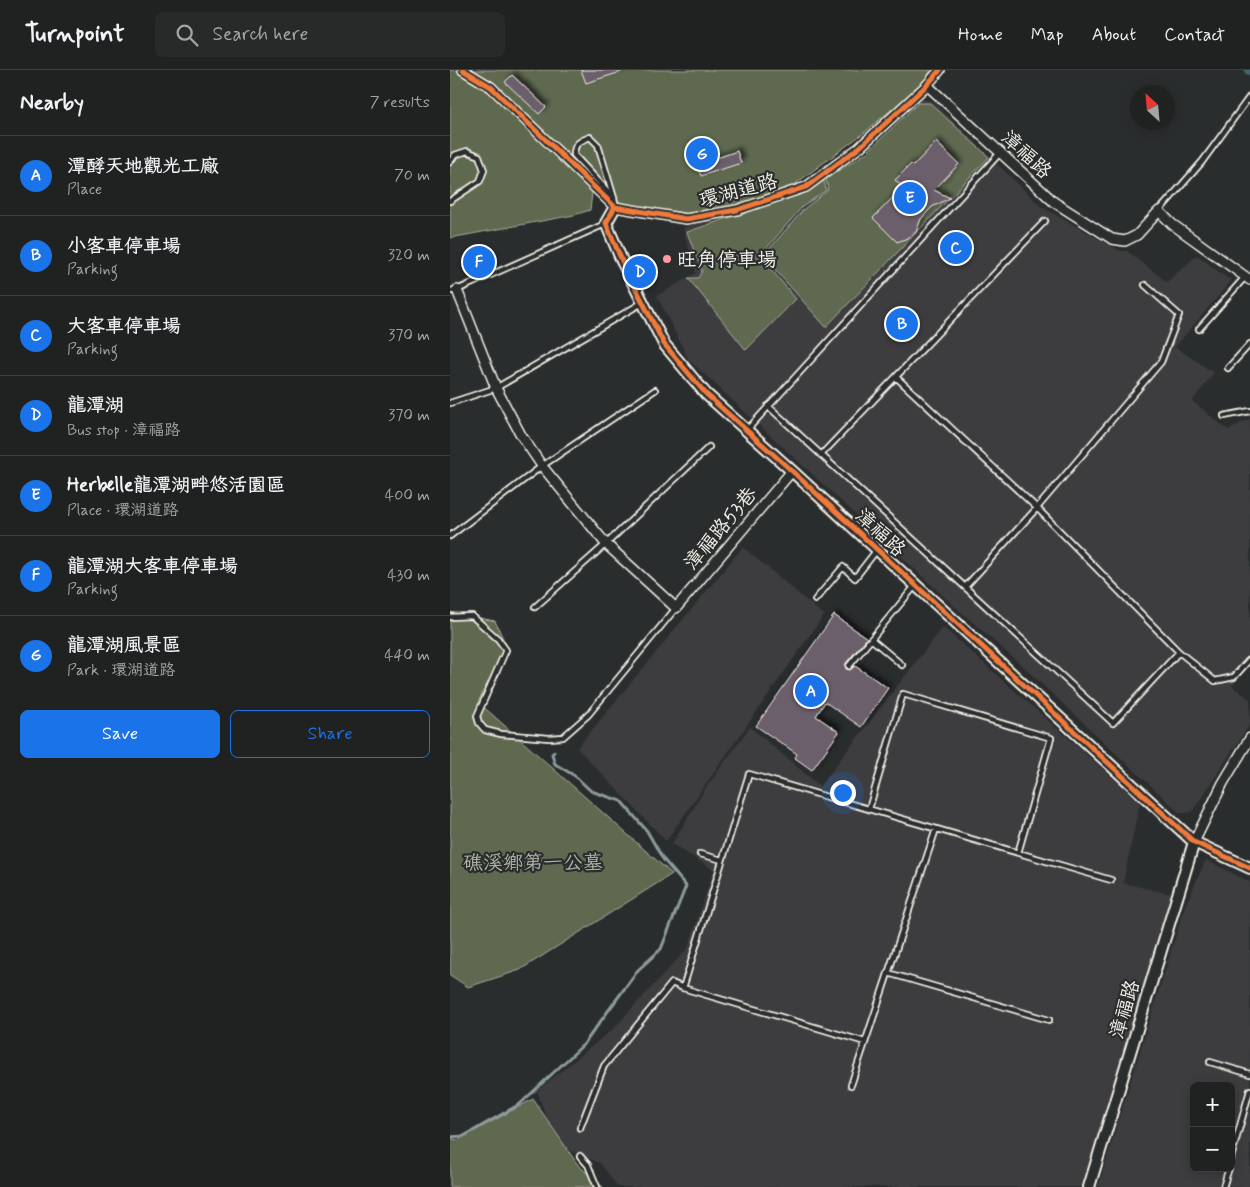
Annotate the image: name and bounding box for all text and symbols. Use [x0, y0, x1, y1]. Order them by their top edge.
search box [155, 12, 505, 57]
text: Turnpoint [25, 19, 125, 50]
icon: search [173, 21, 201, 49]
text: Search here [213, 22, 308, 47]
text: Home [958, 23, 1003, 47]
text: Map [1031, 23, 1064, 47]
text: About [1092, 23, 1136, 47]
text: Contact [1164, 23, 1225, 47]
north arrow [1130, 85, 1175, 130]
text: Nearby [20, 89, 84, 117]
text: 7 results [370, 92, 430, 113]
street label: 漳福路 [995, 125, 1058, 186]
pin: G [686, 135, 718, 173]
text: 潭酵天地觀光工廠 [67, 154, 219, 179]
text: A [31, 165, 41, 186]
text: 70 m [394, 165, 430, 186]
street label: 環湖道路 [696, 168, 781, 215]
text: Place [67, 179, 102, 200]
pin: E [894, 179, 926, 217]
pin: C [940, 229, 972, 267]
text: 小客車停車場 [67, 234, 181, 259]
pin: F [463, 243, 495, 281]
text: B [31, 245, 41, 266]
text: 320 m [388, 245, 430, 266]
place label: 旺角停車場 [677, 247, 777, 274]
pin: D [624, 253, 656, 291]
marker: 旺角停車場 [661, 253, 673, 265]
text: Parking [67, 259, 118, 280]
pin: B [886, 305, 918, 343]
text: 大客車停車場 [67, 314, 181, 339]
text: C [30, 325, 42, 346]
text: 370 m [388, 325, 430, 346]
text: Parking [67, 339, 118, 360]
text: 龍潭湖 [67, 393, 124, 418]
text: D [30, 405, 42, 426]
text: 370 m [388, 405, 430, 426]
text: Bus stop · 漳福路 [67, 420, 180, 441]
text: Herbelle龍潭湖畔悠活園區 [67, 473, 285, 498]
street label: 漳福路53巷 [679, 481, 764, 576]
text: E [31, 485, 41, 506]
text: 400 m [385, 485, 430, 506]
text: Place · 環湖道路 [67, 500, 179, 521]
street label: 漳福路 [849, 503, 912, 564]
text: 龍潭湖大客車停車場 [67, 554, 238, 579]
text: F [32, 565, 40, 586]
text: 430 m [387, 565, 430, 586]
text: Parking [67, 579, 118, 600]
text: 龍潭湖風景區 [67, 633, 181, 658]
text: G [31, 645, 41, 666]
text: 440 m [384, 645, 430, 666]
text: Park · 環湖道路 [67, 660, 175, 681]
pin: A [795, 672, 827, 710]
button: Save [20, 710, 220, 758]
button: Share [230, 710, 430, 758]
your location [830, 780, 856, 806]
park label: 礁溪鄉第一公墓 [463, 850, 603, 877]
street label: 漳福路 [1104, 976, 1147, 1042]
map controls [1190, 1082, 1235, 1172]
button: + [1190, 1082, 1235, 1127]
button: − [1190, 1127, 1235, 1172]

